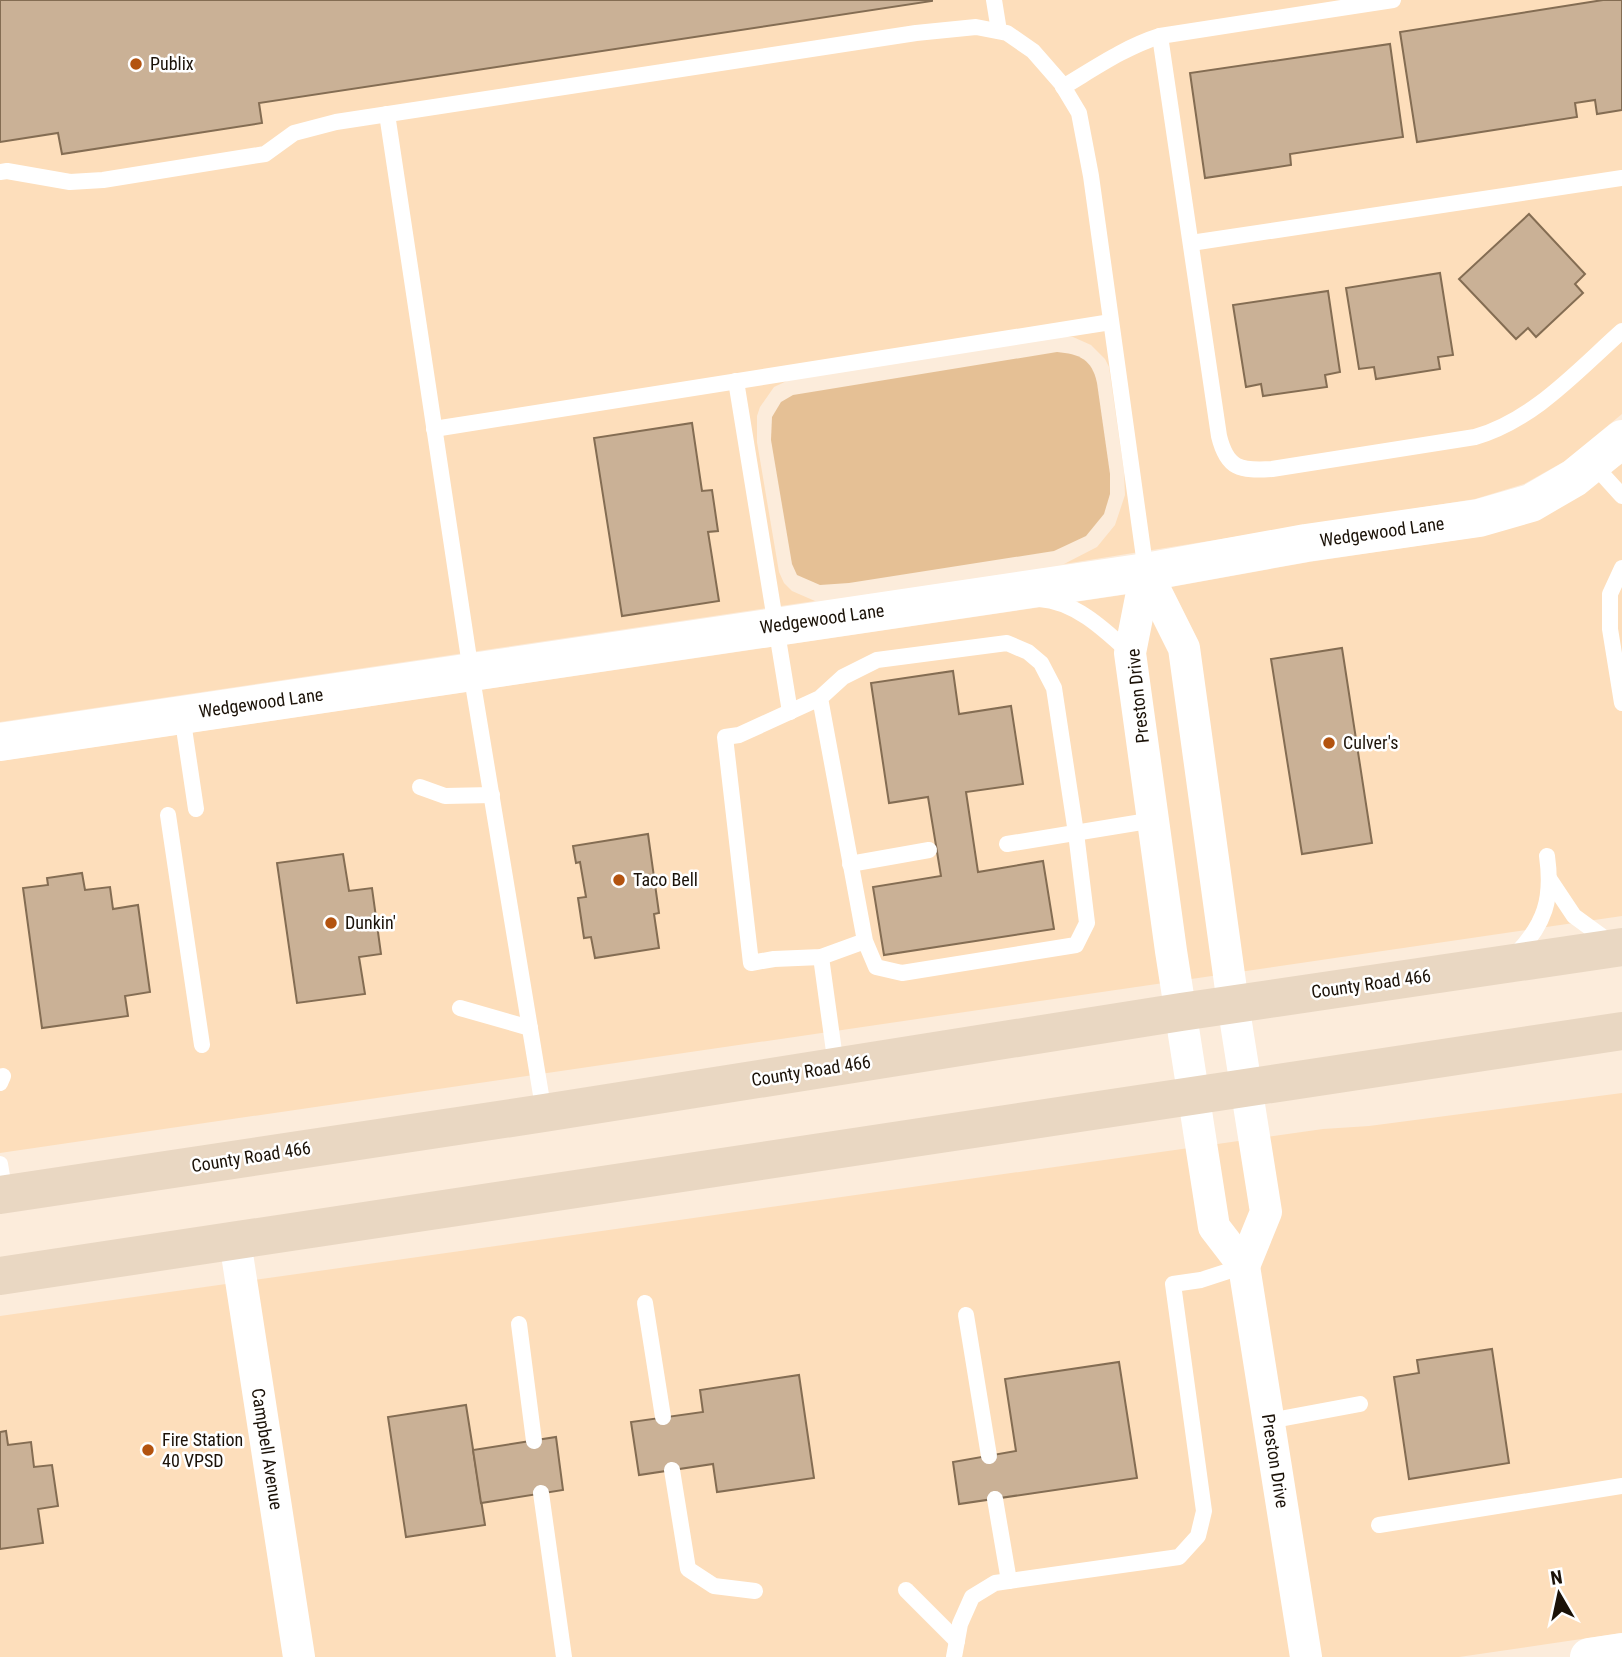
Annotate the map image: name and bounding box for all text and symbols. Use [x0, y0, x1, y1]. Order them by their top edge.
place label: Publix [150, 53, 194, 74]
marker: Publix [128, 56, 144, 72]
street label: Wedgewood Lane [1318, 512, 1445, 551]
street label: Wedgewood Lane [758, 599, 885, 638]
street label: Preston Drive [1122, 648, 1153, 744]
street label: Wedgewood Lane [197, 683, 324, 722]
place label: Culver's [1343, 732, 1398, 753]
marker: Culver's [1321, 735, 1337, 751]
place label: Taco Bell [633, 869, 698, 890]
marker: Taco Bell [611, 872, 627, 888]
place label: Dunkin' [345, 912, 396, 933]
marker: Dunkin' [323, 915, 339, 931]
street label: County Road 466 [1310, 965, 1432, 1002]
street label: County Road 466 [750, 1051, 872, 1090]
street label: County Road 466 [190, 1137, 312, 1176]
street label: Campbell Avenue [248, 1387, 287, 1511]
street label: Preston Drive [1258, 1412, 1293, 1509]
place label: Fire Station 40 VPSD [162, 1429, 243, 1471]
marker: Fire Station 40 VPSD [140, 1442, 156, 1458]
north arrow [1524, 1559, 1594, 1629]
text: N [1549, 1565, 1564, 1590]

